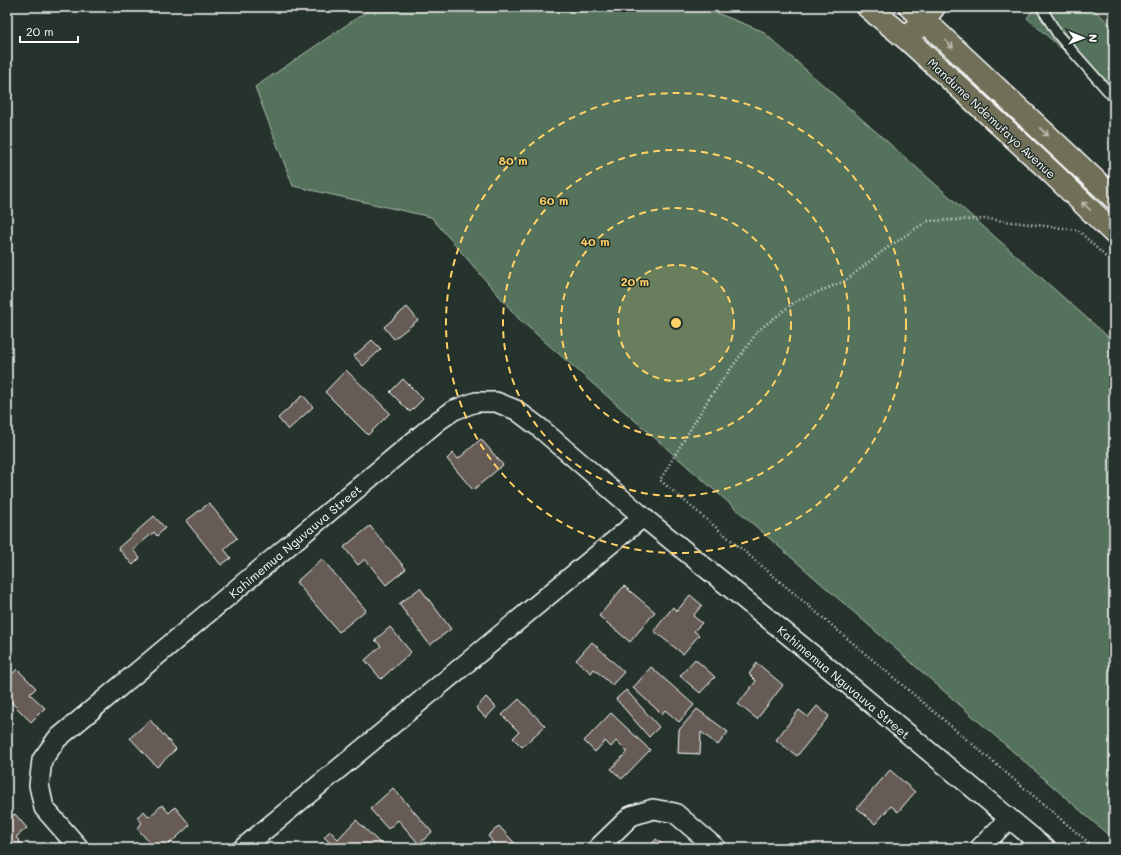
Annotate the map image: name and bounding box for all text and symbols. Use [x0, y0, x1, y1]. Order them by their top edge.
scale bar [20, 18, 78, 44]
north arrow [1063, 18, 1103, 58]
text: 20 m [26, 23, 54, 39]
text: N [1086, 34, 1101, 42]
one-way arrow [943, 39, 954, 48]
street label: Mandume Ndemufayo Avenue [925, 54, 1059, 182]
one-way arrow [1039, 127, 1049, 137]
text: 80 m [498, 152, 528, 168]
text: 60 m [540, 192, 568, 208]
one-way arrow [1081, 201, 1091, 211]
text: 40 m [580, 233, 610, 249]
text: 20 m [621, 273, 649, 289]
centre of rings [669, 316, 683, 330]
street label: Kahimemua Nguvauva Street [225, 481, 365, 601]
street label: Kahimemua Nguvauva Street [774, 622, 914, 742]

